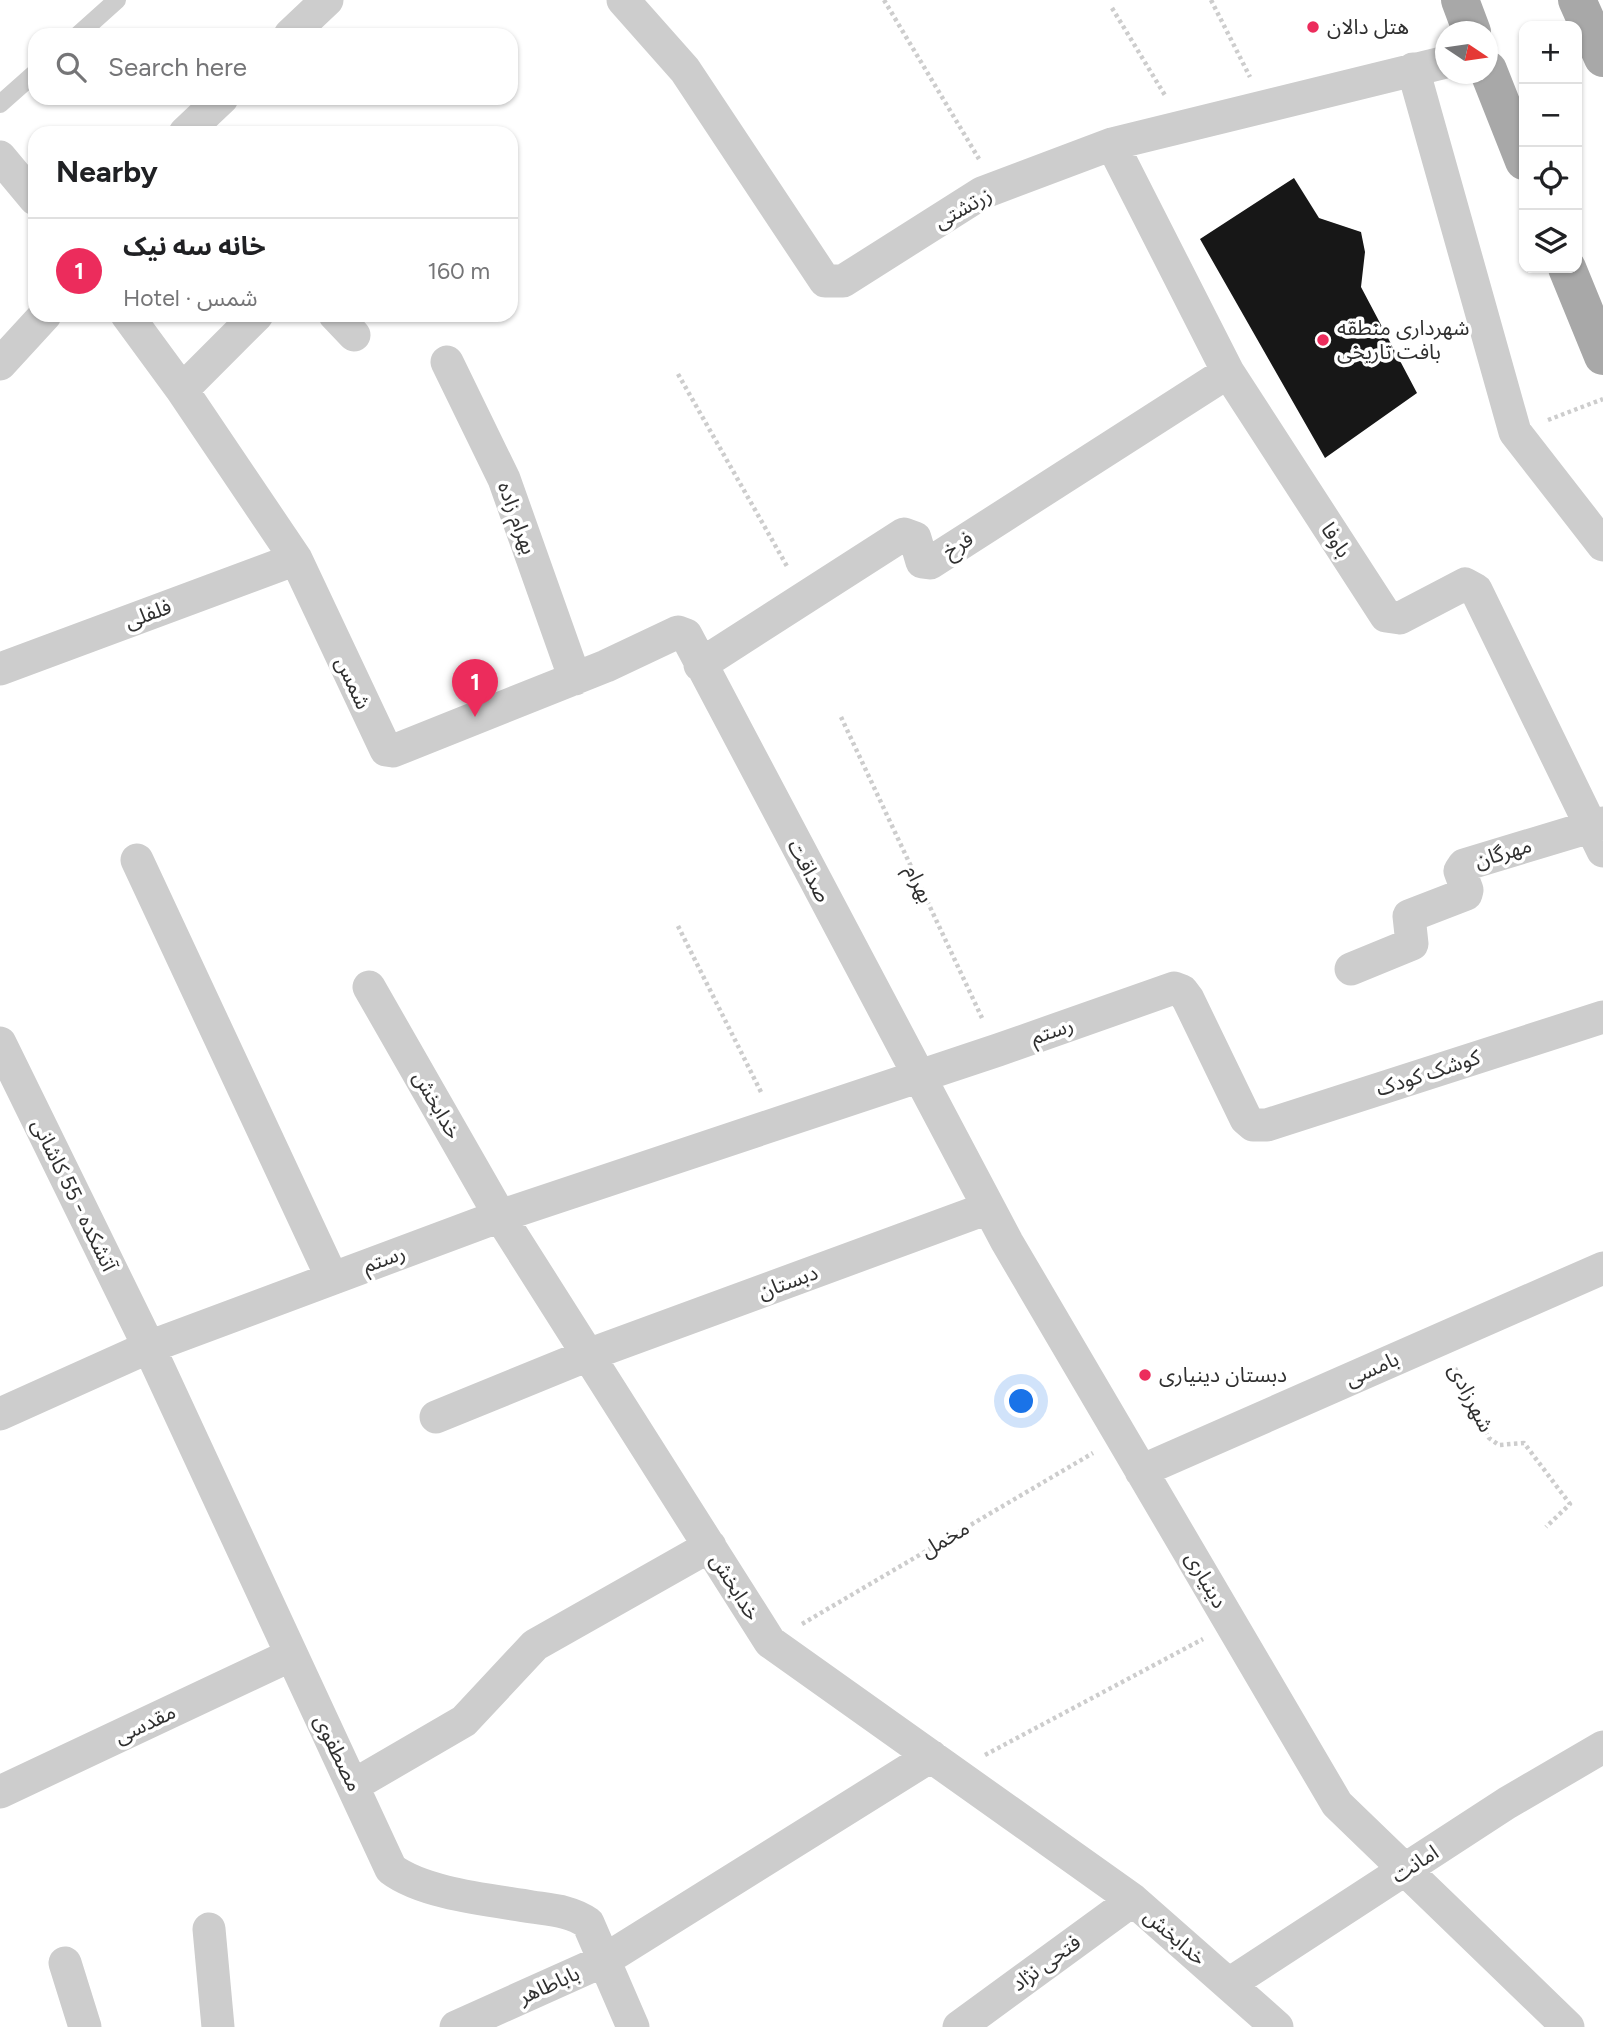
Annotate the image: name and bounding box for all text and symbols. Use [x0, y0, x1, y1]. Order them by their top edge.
place label: هتل دالان [1327, 14, 1409, 39]
marker: هتل دالان [1305, 19, 1321, 35]
north arrow [1435, 21, 1498, 84]
map controls [1519, 21, 1582, 273]
button: + [1519, 21, 1582, 84]
search box [28, 28, 518, 105]
icon: search [52, 48, 90, 86]
text: Search here [108, 51, 247, 83]
button: − [1519, 84, 1582, 147]
button: locate [1519, 147, 1582, 210]
text: Nearby [56, 153, 158, 190]
street label: زرتشتی [929, 182, 996, 234]
button: layers [1519, 210, 1582, 273]
text: خانه سه نیک [123, 230, 265, 262]
text: 1 [74, 257, 84, 285]
text: 160 m [427, 257, 490, 285]
text: Hotel · شمس [123, 284, 258, 312]
place label: شهرداری منطقه بافت تاریخی [1337, 315, 1469, 364]
marker: شهرداری منطقه بافت تاریخی [1315, 332, 1331, 348]
street label: بهرام زاده [489, 478, 542, 559]
street label: باوفا [1316, 518, 1357, 562]
street label: فرخ [938, 526, 979, 566]
street label: فلفلی [121, 594, 175, 633]
street label: شمس [330, 652, 376, 713]
pin: 1 [452, 659, 498, 717]
street label: مهرگان [1471, 832, 1534, 873]
street label: صداقت [783, 835, 836, 906]
street label: بهرام [896, 861, 939, 909]
street label: رستم [1027, 1012, 1077, 1052]
street label: کوشک کودک [1373, 1044, 1483, 1101]
street label: خدابخش [408, 1066, 467, 1143]
street label: آتشکده - 55 کاشانی [27, 1115, 123, 1276]
street label: رستم [359, 1239, 409, 1280]
street label: دبستان [754, 1259, 821, 1304]
street label: بامسی [1341, 1346, 1403, 1391]
street label: شهرزادی [1444, 1359, 1499, 1436]
place label: دبستان دینیاری [1159, 1362, 1287, 1387]
marker: دبستان دینیاری [1137, 1367, 1153, 1383]
your location [1004, 1384, 1038, 1418]
street label: مخمل [916, 1515, 973, 1562]
street label: دینیاری [1180, 1547, 1233, 1612]
street label: خدابخش [705, 1549, 766, 1625]
street label: مقدسی [110, 1699, 179, 1749]
street label: مصطفوی [309, 1710, 368, 1795]
street label: امانت [1387, 1839, 1443, 1888]
street label: خدابخش [1139, 1903, 1212, 1970]
street label: فتحی نژاد [1006, 1929, 1085, 1996]
street label: باباطاهر [513, 1960, 583, 2009]

